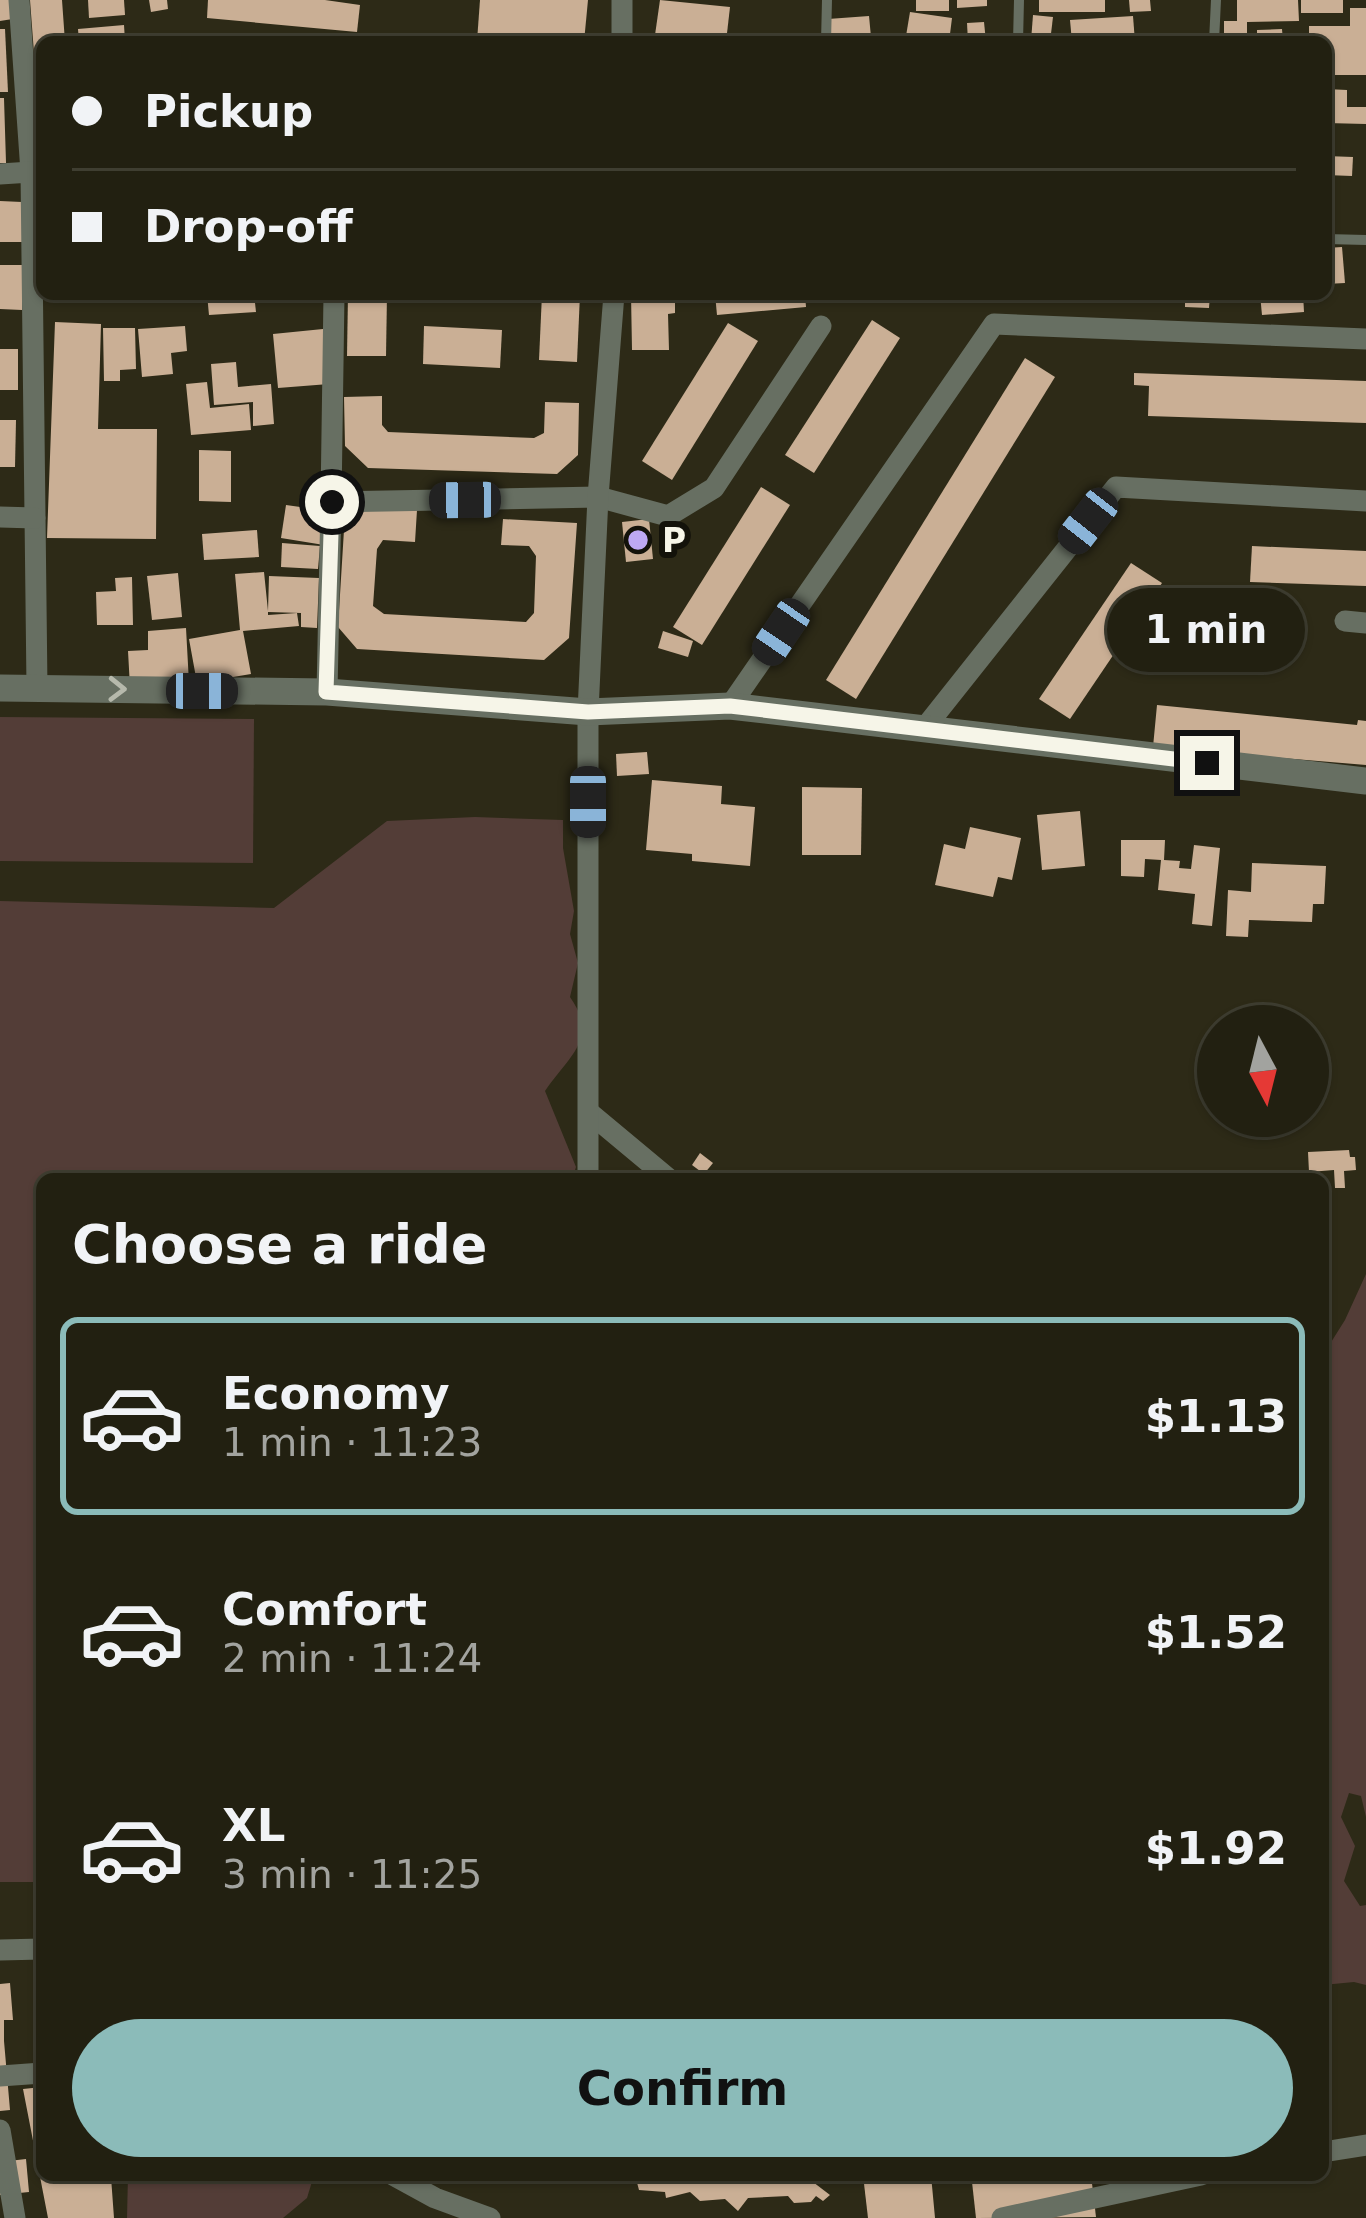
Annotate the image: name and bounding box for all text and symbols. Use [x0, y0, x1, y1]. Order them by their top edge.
text: Pickup [144, 85, 313, 138]
text: Drop-off [144, 200, 353, 253]
route start [305, 475, 359, 529]
car [429, 481, 501, 519]
car [1052, 482, 1124, 560]
place label: P [662, 521, 686, 560]
marker: P [625, 527, 651, 553]
callout: 1 min [1108, 589, 1306, 673]
car [746, 592, 816, 672]
text: 1 min [1145, 607, 1267, 652]
car [166, 673, 238, 709]
one-way arrow [108, 676, 127, 702]
route end [1180, 736, 1234, 790]
car [570, 766, 606, 838]
north arrow [1197, 1005, 1329, 1137]
map controls [1197, 1005, 1329, 1137]
text: Choose a ride [72, 1213, 488, 1276]
icon: car [78, 1362, 186, 1470]
text: Economy [222, 1367, 450, 1420]
text: $1.13 [1145, 1390, 1287, 1443]
text: 1 min · 11:23 [222, 1420, 482, 1465]
icon: car [78, 1578, 186, 1686]
text: Comfort [222, 1583, 427, 1636]
text: $1.52 [1145, 1606, 1287, 1659]
text: 2 min · 11:24 [222, 1636, 482, 1681]
icon: car [78, 1794, 186, 1902]
text: XL [222, 1799, 285, 1852]
text: $1.92 [1145, 1822, 1287, 1875]
text: 3 min · 11:25 [222, 1852, 482, 1897]
button: Confirm [72, 2019, 1293, 2157]

